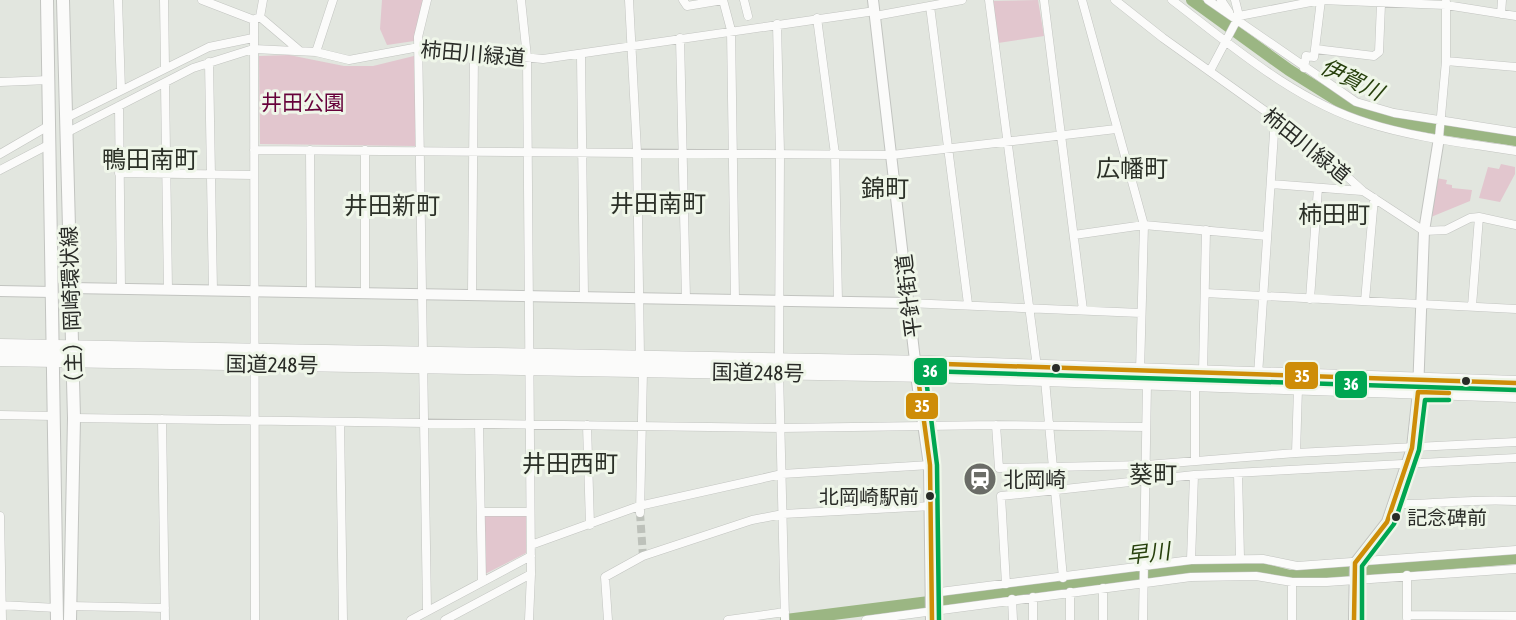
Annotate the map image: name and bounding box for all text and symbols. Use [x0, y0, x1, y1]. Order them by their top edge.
street label: 柿田川緑道 [420, 36, 526, 70]
water label: 伊賀川 [1317, 53, 1389, 106]
park label: 井田公園 [261, 90, 345, 114]
street label: 柿田川緑道 [1259, 103, 1355, 187]
district label: 鴨田南町 [102, 146, 198, 173]
district label: 広幡町 [1096, 155, 1168, 182]
district label: 錦町 [861, 175, 909, 202]
district label: 井田南町 [610, 190, 706, 217]
district label: 井田新町 [344, 192, 440, 219]
district label: 柿田町 [1298, 201, 1370, 228]
street label: （主）岡崎環状線 [56, 226, 86, 394]
street label: 平針街道 [891, 253, 925, 339]
street label: 国道248号 [225, 351, 319, 377]
line badge: 36 [913, 357, 948, 386]
street label: 国道248号 [711, 359, 805, 385]
line badge: 35 [1284, 361, 1319, 390]
text: 36 [922, 362, 938, 380]
unlabelled marker [1050, 362, 1062, 374]
text: 35 [1294, 367, 1310, 385]
line badge: 36 [1334, 370, 1368, 399]
text: 36 [1343, 375, 1359, 393]
unlabelled marker [1460, 375, 1472, 387]
line badge: 35 [905, 392, 939, 420]
text: 35 [914, 397, 930, 415]
district label: 井田西町 [522, 450, 618, 477]
station icon: 北岡崎 [962, 461, 998, 497]
district label: 葵町 [1129, 461, 1177, 488]
place label: 北岡崎 [1003, 467, 1066, 491]
place label: 北岡崎駅前 [819, 485, 919, 508]
marker: 北岡崎駅前 [924, 490, 936, 502]
place label: 記念碑前 [1407, 506, 1487, 529]
marker: 記念碑前 [1390, 511, 1402, 523]
water label: 早川 [1125, 537, 1173, 569]

